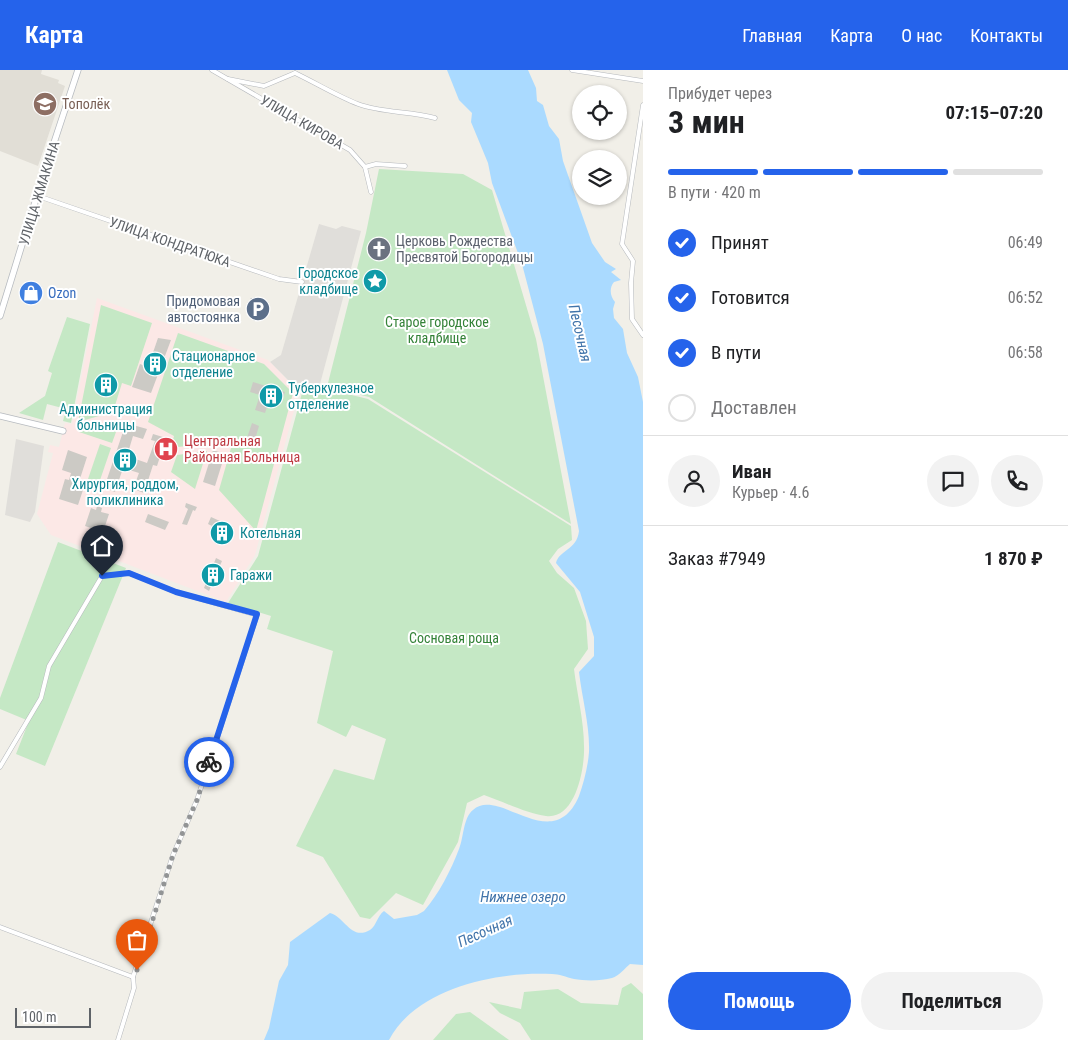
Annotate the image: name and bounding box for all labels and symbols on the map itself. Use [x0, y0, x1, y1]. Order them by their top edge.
school or university icon: Тополёк [32, 91, 58, 117]
street label: УЛИЦА КИРОВА [258, 92, 346, 152]
place label: Тополёк [62, 96, 110, 112]
street label: УЛИЦА ЖМАКИНА [16, 139, 62, 247]
street label: УЛИЦА КОНДРАТЮКА [107, 214, 233, 270]
place label: Церковь Рождества Пресвятой Богородицы [396, 233, 533, 265]
church icon: Церковь Рождества Пресвятой Богородицы [366, 236, 392, 262]
place label: Городское кладбище [298, 265, 358, 297]
place icon: Городское кладбище [362, 268, 388, 294]
shop icon: Ozon [18, 280, 44, 306]
place label: Ozon [48, 285, 76, 301]
place label: Придомовая автостоянка [166, 293, 240, 325]
parking icon: Придомовая автостоянка [245, 296, 271, 322]
water label: Песочная [565, 303, 595, 363]
park label: Старое городское кладбище [385, 314, 489, 346]
place label: Стационарное отделение [172, 348, 256, 380]
building icon: Стационарное отделение [142, 351, 168, 377]
building icon: Администрация больницы [93, 372, 119, 398]
place label: Туберкулезное отделение [288, 380, 374, 412]
building icon: Туберкулезное отделение [258, 383, 284, 409]
place label: Администрация больницы [59, 401, 153, 433]
place label: Центральная Районная Больница [184, 433, 300, 465]
hospital icon: Центральная Районная Больница [153, 436, 179, 462]
building icon: Хирургия, роддом, поликлиника [112, 447, 138, 473]
place label: Хирургия, роддом, поликлиника [72, 476, 179, 508]
building icon: Котельная [209, 520, 235, 546]
pin [81, 525, 123, 576]
place label: Котельная [240, 525, 301, 541]
building icon: Гаражи [200, 562, 226, 588]
place label: Гаражи [230, 567, 272, 583]
park label: Сосновая роща [409, 630, 499, 646]
courier [184, 737, 234, 787]
water label: Нижнее озеро [480, 888, 566, 906]
water label: Песочная [455, 911, 515, 951]
pin [116, 919, 158, 970]
scale bar [15, 1005, 91, 1028]

